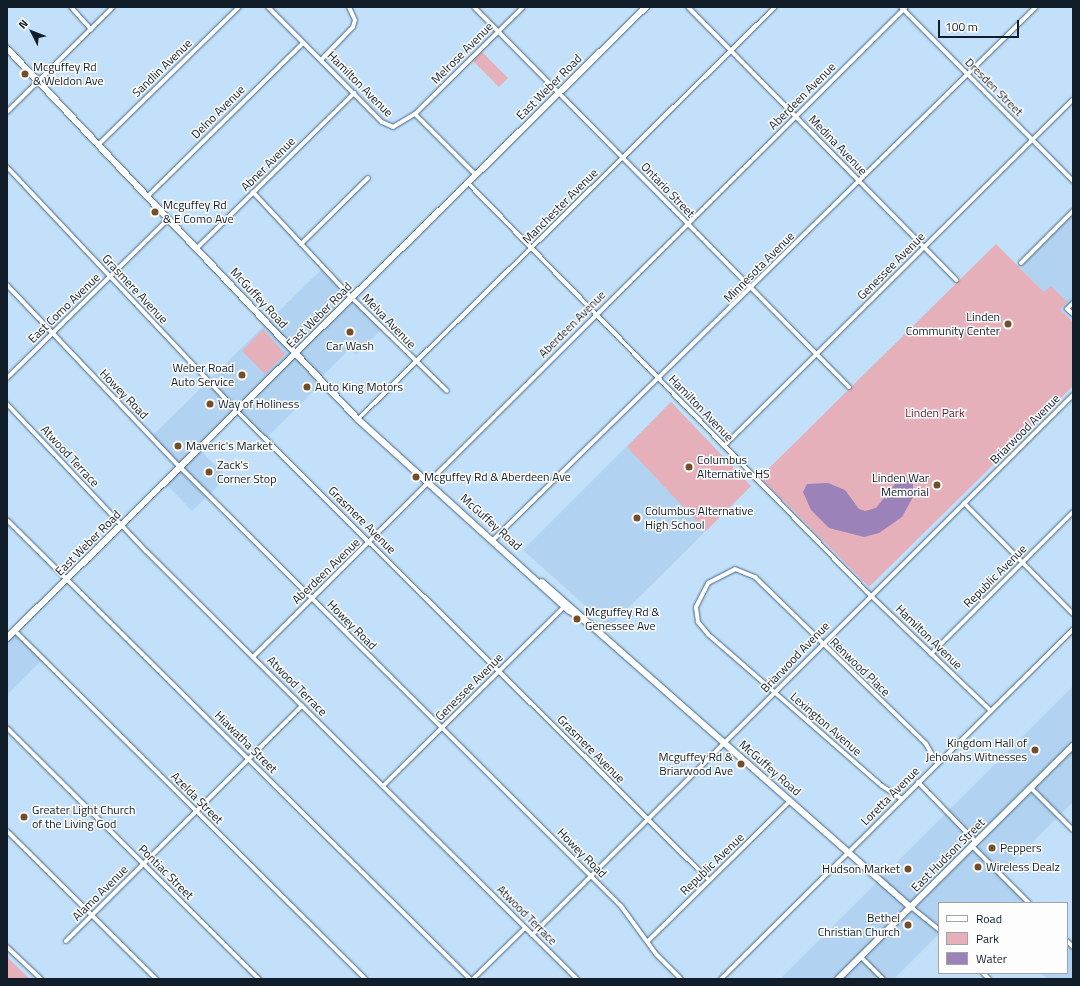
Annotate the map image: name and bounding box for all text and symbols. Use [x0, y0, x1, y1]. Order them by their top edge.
north arrow [12, 12, 52, 52]
scale bar [940, 12, 1021, 38]
text: N [15, 16, 32, 32]
text: 100 m [945, 17, 978, 36]
street label: Melrose Avenue [428, 19, 496, 87]
street label: Sandlin Avenue [129, 36, 195, 100]
street label: Hamilton Avenue [324, 48, 396, 120]
street label: East Weber Road [513, 51, 585, 123]
street label: Dresden Street [962, 55, 1026, 119]
place label: Mcguffey Rd & Weldon Ave [33, 60, 104, 88]
street label: Aberdeen Avenue [766, 60, 838, 132]
marker: Mcguffey Rd & Weldon Ave [20, 69, 30, 79]
street label: Delno Avenue [188, 82, 248, 142]
street label: Medina Avenue [806, 112, 870, 178]
street label: Abner Avenue [238, 134, 298, 194]
street label: Ontario Street [638, 159, 698, 221]
street label: Manchester Avenue [519, 165, 601, 247]
place label: Mcguffey Rd & E Como Ave [163, 198, 234, 226]
marker: Mcguffey Rd & E Como Ave [150, 207, 160, 217]
street label: Minnesota Avenue [721, 229, 797, 305]
street label: Genessee Avenue [854, 229, 928, 303]
street label: Grasmere Avenue [99, 251, 171, 327]
street label: McGuffey Road [227, 265, 291, 331]
street label: East Como Avenue [25, 270, 103, 346]
street label: East Weber Road [283, 279, 355, 351]
street label: Aberdeen Avenue [536, 288, 608, 360]
street label: Melva Avenue [359, 291, 419, 351]
place label: Linden Community Center [906, 310, 1000, 338]
marker: Linden Community Center [1003, 319, 1013, 329]
marker: Car Wash [345, 327, 355, 337]
place label: Car Wash [326, 339, 374, 353]
place label: Weber Road Auto Service [171, 361, 234, 389]
street label: Howey Road [97, 366, 151, 422]
marker: Weber Road Auto Service [237, 370, 247, 380]
street label: Hamilton Avenue [666, 372, 736, 444]
place label: Auto King Motors [315, 380, 403, 394]
marker: Auto King Motors [302, 382, 312, 392]
street label: Briarwood Avenue [987, 391, 1063, 467]
place label: Way of Holiness [218, 397, 299, 411]
marker: Way of Holiness [205, 399, 215, 409]
park label: Linden Park [905, 406, 965, 420]
street label: Atwood Terrace [38, 422, 102, 490]
place label: Maveric's Market [186, 439, 272, 453]
marker: Maveric's Market [173, 441, 183, 451]
place label: Columbus Alternative HS [697, 453, 770, 481]
place label: Zack's Corner Stop [217, 458, 276, 486]
marker: Columbus Alternative HS [684, 462, 694, 472]
marker: Zack's Corner Stop [204, 467, 214, 477]
place label: Mcguffey Rd & Aberdeen Ave [424, 470, 571, 484]
place label: Linden War Memorial [872, 471, 929, 499]
marker: Mcguffey Rd & Aberdeen Ave [411, 472, 421, 482]
marker: Linden War Memorial [932, 480, 942, 490]
street label: Grasmere Avenue [325, 483, 399, 557]
street label: McGuffey Road [457, 491, 525, 553]
place label: Columbus Alternative High School [645, 504, 753, 532]
street label: East Weber Road [52, 507, 124, 579]
marker: Columbus Alternative High School [632, 513, 642, 523]
street label: Aberdeen Avenue [289, 535, 363, 607]
street label: Republic Avenue [961, 542, 1029, 610]
street label: Howey Road [324, 597, 380, 653]
street label: Hamilton Avenue [893, 602, 965, 672]
place label: Mcguffey Rd & Genessee Ave [585, 605, 659, 633]
marker: Mcguffey Rd & Genessee Ave [572, 614, 582, 624]
street label: Briarwood Avenue [758, 619, 832, 695]
street label: Renwood Place [827, 635, 893, 699]
street label: Genessee Avenue [432, 650, 506, 724]
street label: Atwood Terrace [264, 653, 330, 719]
street label: Lexington Avenue [787, 689, 865, 759]
street label: Hiawatha Street [212, 708, 280, 776]
street label: Grasmere Avenue [554, 712, 628, 786]
place label: Kingdom Hall of Jehovahs Witnesses [926, 736, 1027, 764]
street label: McGuffey Road [736, 737, 804, 799]
marker: Kingdom Hall of Jehovahs Witnesses [1030, 745, 1040, 755]
place label: Mcguffey Rd & Briarwood Ave [659, 750, 733, 778]
marker: Mcguffey Rd & Briarwood Ave [736, 759, 746, 769]
street label: Loretta Avenue [858, 764, 922, 828]
street label: Azelda Street [168, 769, 226, 827]
place label: Greater Light Church of the Living God [32, 803, 135, 831]
marker: Greater Light Church of the Living God [19, 812, 29, 822]
street label: East Hudson Street [908, 815, 988, 895]
street label: Howey Road [554, 825, 610, 881]
street label: Republic Avenue [677, 830, 747, 898]
place label: Peppers [1000, 841, 1042, 855]
street label: Pontiac Street [136, 842, 196, 902]
marker: Peppers [987, 843, 997, 853]
place label: Wireless Dealz [986, 860, 1060, 874]
street label: Alamo Avenue [69, 862, 131, 924]
place label: Hudson Market [822, 862, 900, 876]
marker: Wireless Dealz [973, 862, 983, 872]
marker: Hudson Market [903, 864, 913, 874]
street label: Atwood Terrace [494, 882, 560, 948]
legend [938, 902, 1068, 974]
text: Road [976, 909, 1002, 928]
place label: Bethel Christian Church [818, 911, 900, 939]
marker: Bethel Christian Church [903, 920, 913, 930]
text: Park [976, 929, 999, 948]
text: Water [976, 949, 1007, 968]

